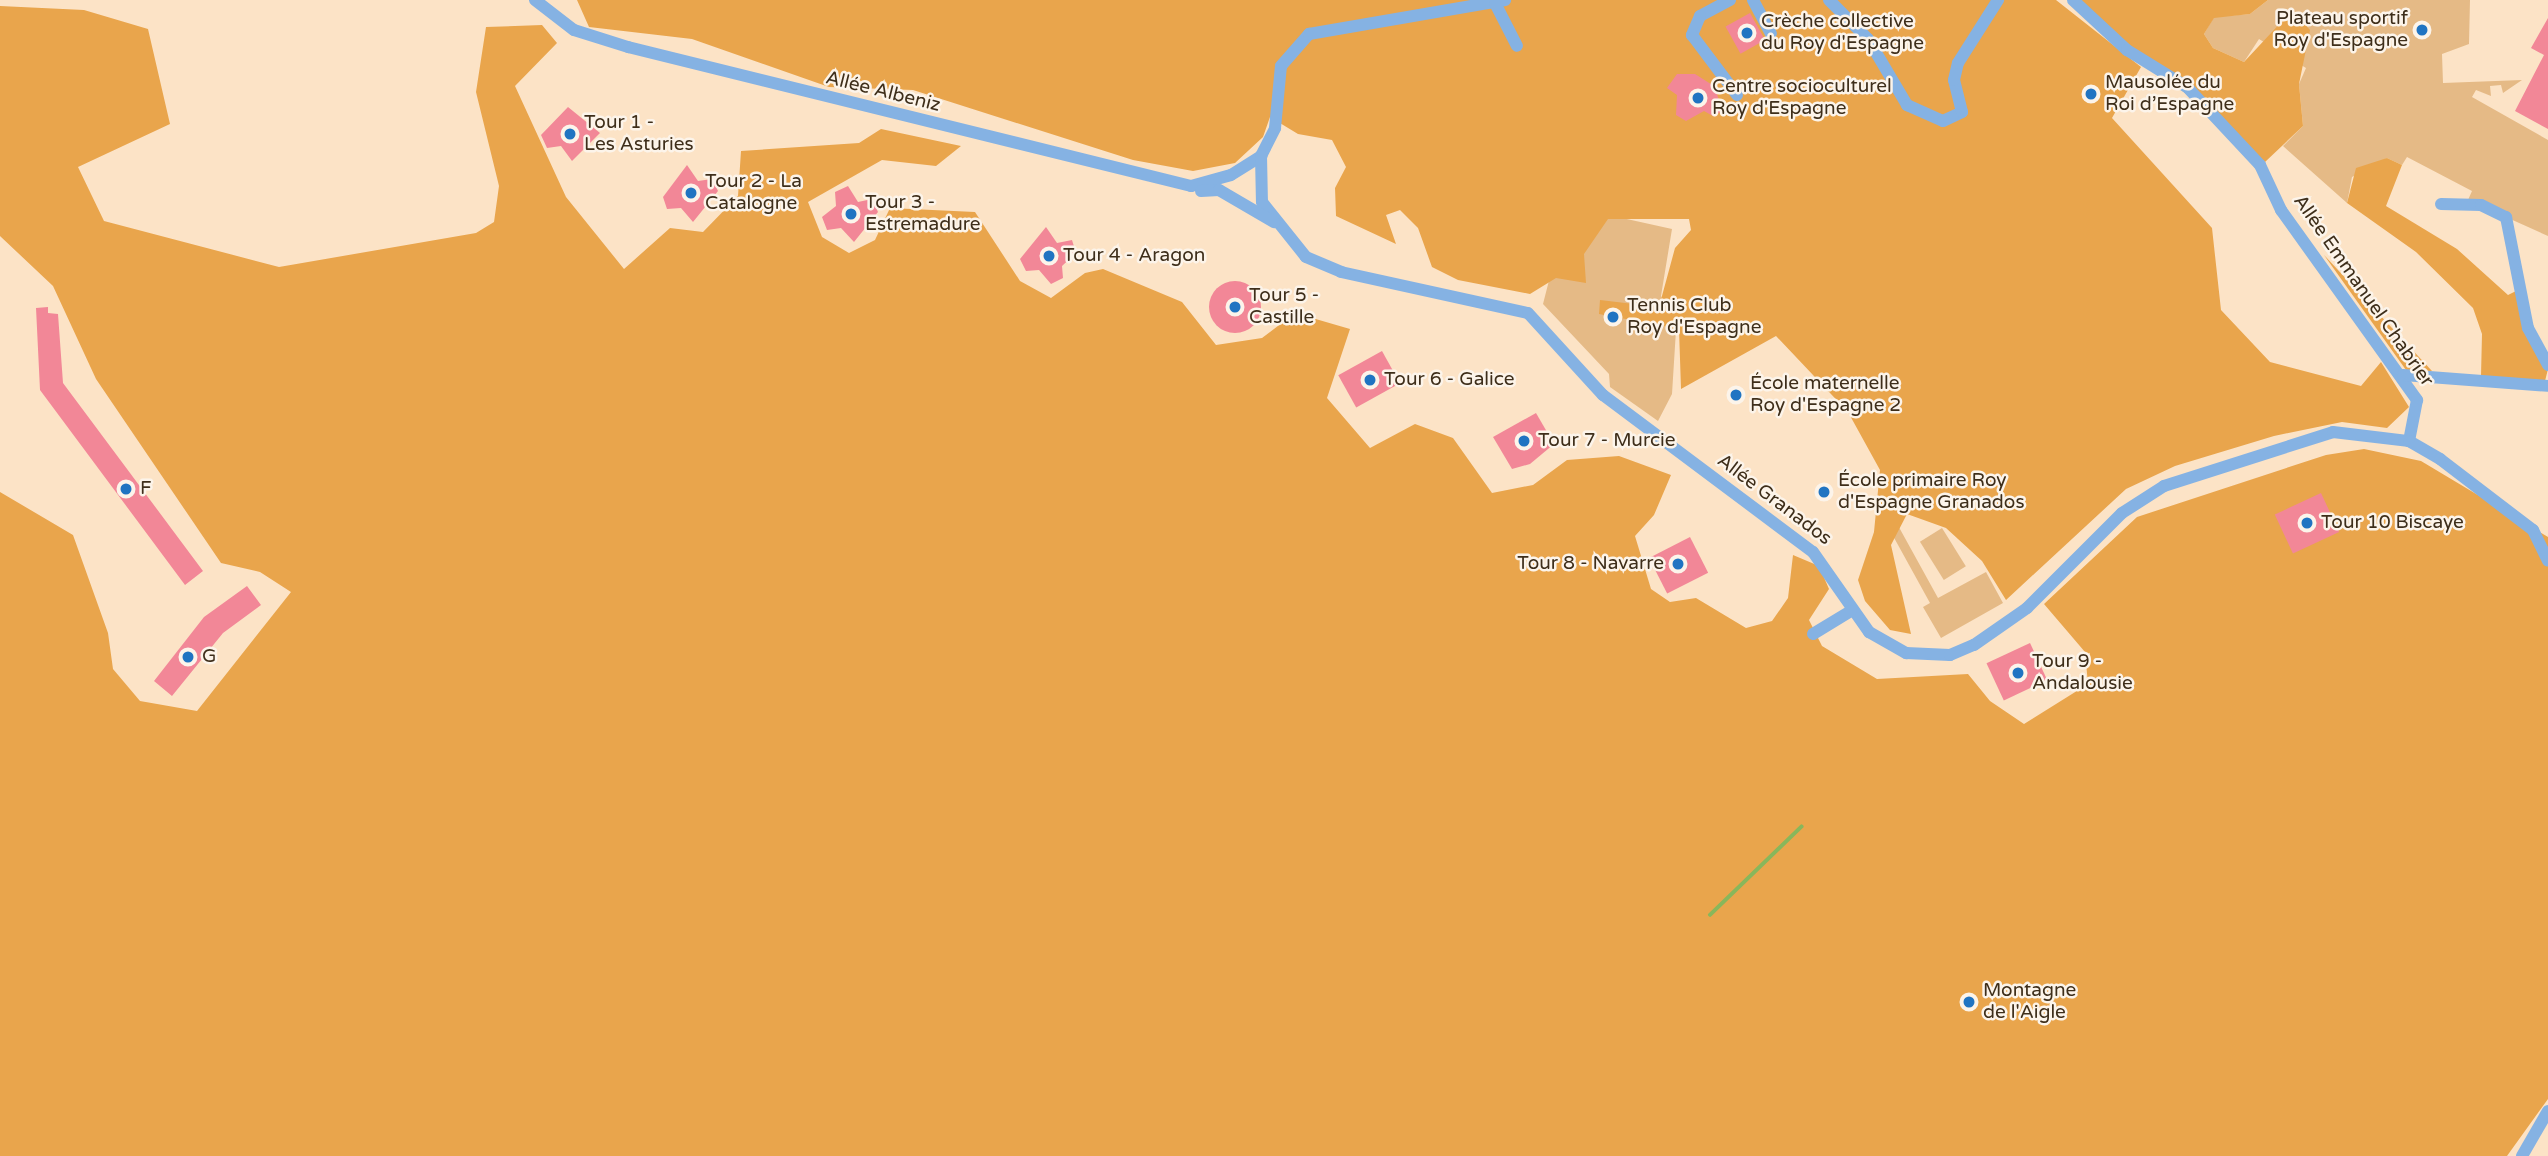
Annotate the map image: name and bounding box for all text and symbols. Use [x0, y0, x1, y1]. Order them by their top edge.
place label: Plateau sportif Roy d'Espagne [2274, 8, 2408, 52]
place label: Crèche collective du Roy d'Espagne [1761, 11, 1924, 55]
marker: Plateau sportif Roy d'Espagne [2414, 22, 2430, 38]
marker: Crèche collective du Roy d'Espagne [1739, 25, 1755, 41]
street label: Allée Albeniz [823, 67, 943, 117]
place label: Mausolée du Roi d’Espagne [2105, 72, 2234, 116]
place label: Centre socioculturel Roy d'Espagne [1712, 76, 1892, 120]
marker: Mausolée du Roi d’Espagne [2083, 86, 2099, 102]
marker: Centre socioculturel Roy d'Espagne [1690, 90, 1706, 106]
place label: Tour 1 - Les Asturies [584, 112, 694, 156]
marker: Tour 1 - Les Asturies [562, 126, 578, 142]
place label: Tour 2 - La Catalogne [705, 171, 802, 215]
marker: Tour 2 - La Catalogne [683, 185, 699, 201]
street label: Allée Emmanuel Chabrier [2288, 191, 2438, 391]
place label: Tour 3 - Estremadure [865, 192, 980, 236]
marker: Tour 3 - Estremadure [843, 206, 859, 222]
place label: Tour 4 - Aragon [1063, 245, 1205, 267]
marker: Tour 4 - Aragon [1041, 248, 1057, 264]
place label: Tour 5 - Castille [1249, 285, 1319, 329]
place label: Tennis Club Roy d'Espagne [1627, 295, 1761, 339]
marker: Tour 5 - Castille [1227, 299, 1243, 315]
marker: Tennis Club Roy d'Espagne [1605, 309, 1621, 325]
place label: Tour 6 - Galice [1384, 369, 1515, 391]
marker: Tour 6 - Galice [1362, 372, 1378, 388]
place label: École maternelle Roy d'Espagne 2 [1750, 373, 1901, 417]
marker: École maternelle Roy d'Espagne 2 [1728, 387, 1744, 403]
place label: Tour 7 - Murcie [1538, 430, 1676, 452]
marker: Tour 7 - Murcie [1516, 433, 1532, 449]
street label: Allée Granados [1712, 450, 1836, 550]
place label: École primaire Roy d'Espagne Granados [1838, 470, 2025, 514]
place label: F [140, 478, 152, 500]
marker: F [118, 481, 134, 497]
marker: École primaire Roy d'Espagne Granados [1816, 484, 1832, 500]
place label: Tour 10 Biscaye [2321, 512, 2464, 534]
marker: Tour 10 Biscaye [2299, 515, 2315, 531]
place label: Tour 8 - Navarre [1517, 553, 1664, 575]
marker: Tour 8 - Navarre [1670, 556, 1686, 572]
place label: G [202, 646, 216, 668]
marker: G [180, 649, 196, 665]
place label: Tour 9 - Andalousie [2032, 651, 2133, 695]
marker: Tour 9 - Andalousie [2010, 665, 2026, 681]
place label: Montagne de l'Aigle [1983, 980, 2076, 1024]
marker: Montagne de l'Aigle [1961, 994, 1977, 1010]

